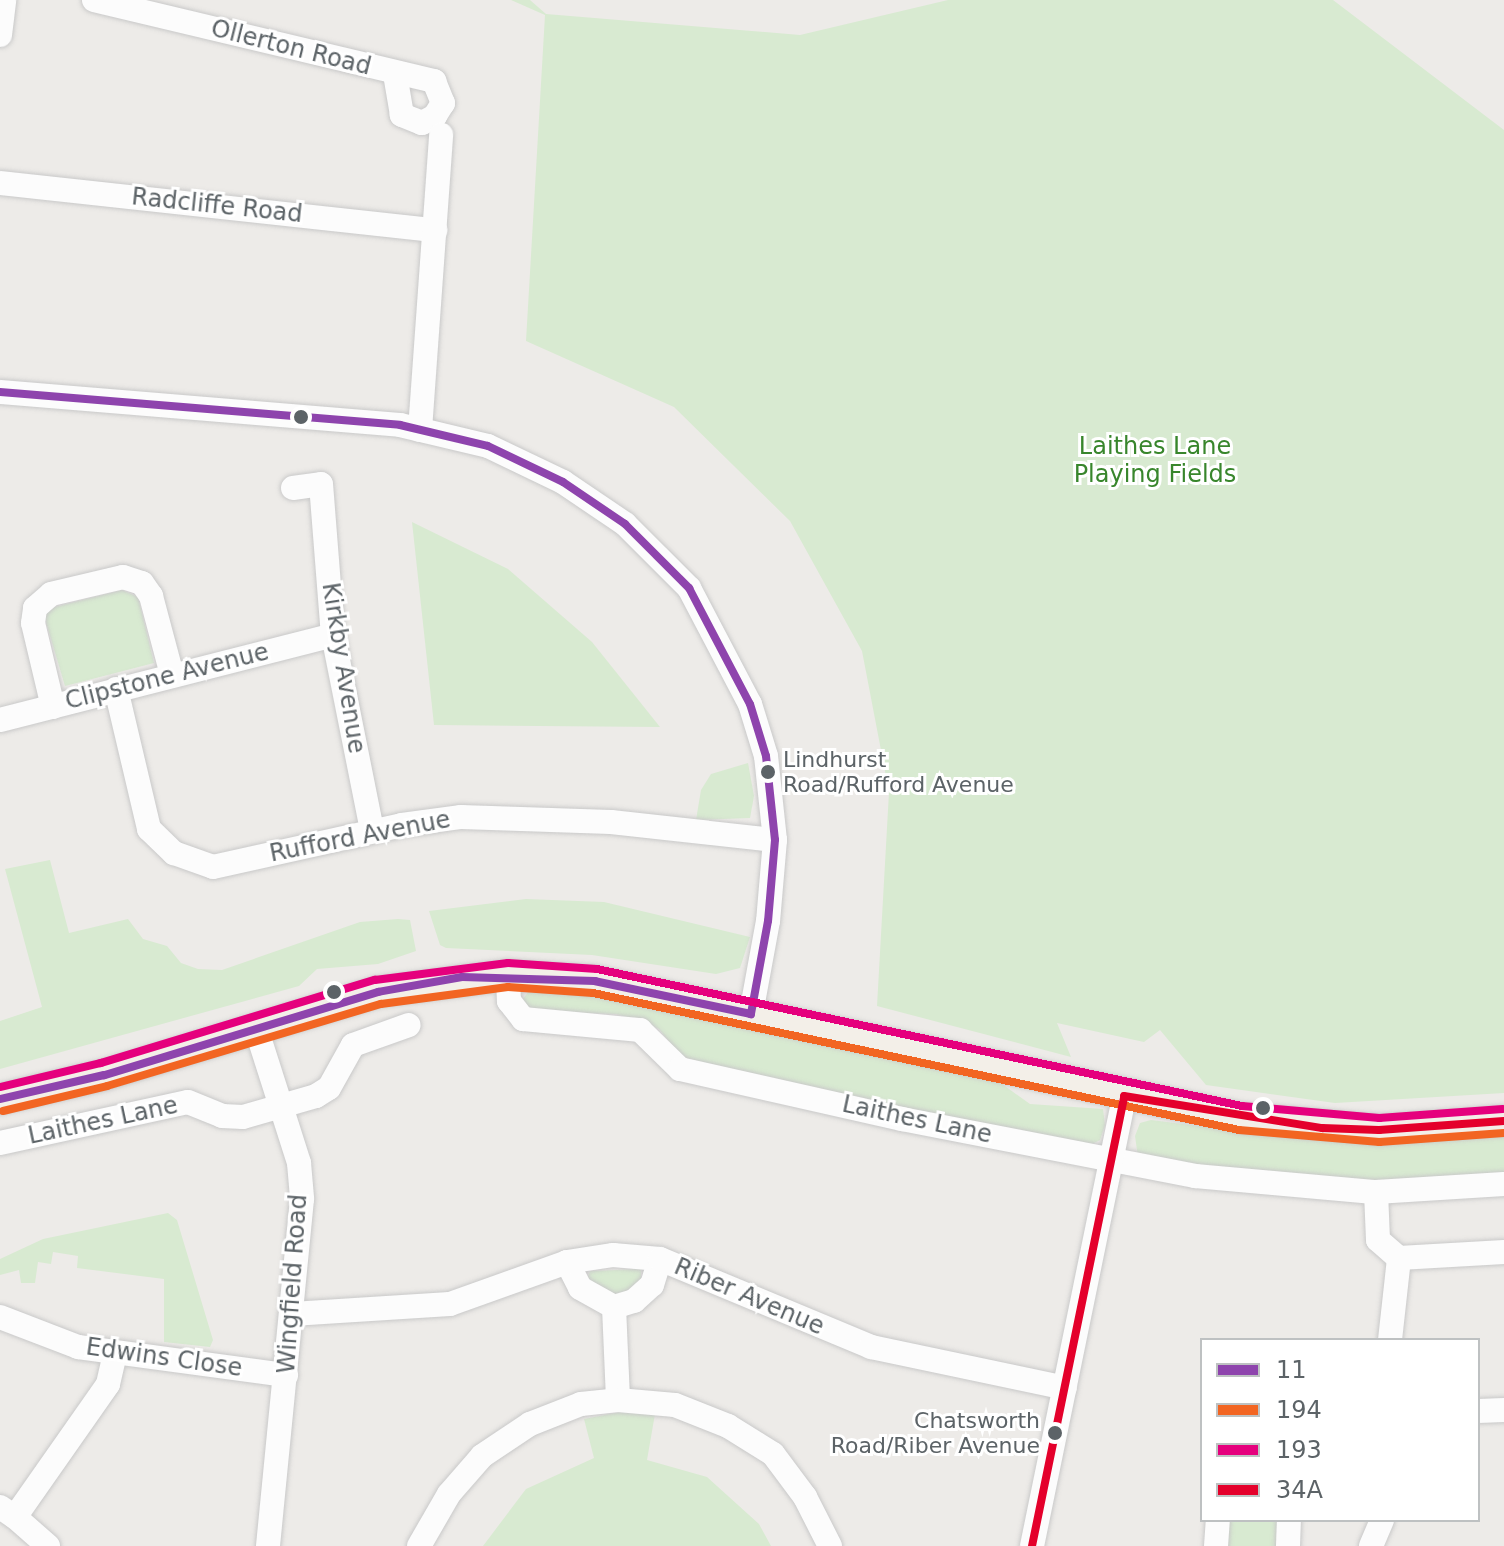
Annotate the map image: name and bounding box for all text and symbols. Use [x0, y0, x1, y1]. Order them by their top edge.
street label: Ollerton Road [208, 14, 374, 82]
street label: Radcliffe Road [130, 183, 304, 229]
unlabelled marker [293, 409, 309, 425]
park label: Laithes Lane Playing Fields [1074, 433, 1236, 489]
street label: Kirkby Avenue [315, 581, 371, 755]
street label: Clipstone Avenue [62, 638, 272, 716]
place label: Lindhurst Road/Rufford Avenue [783, 746, 1014, 798]
marker: Lindhurst Road/Rufford Avenue [760, 764, 776, 780]
street label: Rufford Avenue [267, 805, 453, 869]
unlabelled marker [326, 984, 342, 1000]
street label: Laithes Lane [840, 1090, 994, 1150]
street label: Laithes Lane [26, 1091, 180, 1151]
unlabelled marker [1255, 1100, 1271, 1116]
street label: Wingfield Road [272, 1193, 314, 1375]
street label: Riber Avenue [670, 1252, 828, 1342]
street label: Edwins Close [84, 1333, 244, 1383]
legend [1200, 1338, 1480, 1522]
text: 11 [1276, 1356, 1307, 1384]
text: 194 [1276, 1396, 1322, 1424]
place label: Chatsworth Road/Riber Avenue [831, 1407, 1040, 1458]
marker: Chatsworth Road/Riber Avenue [1047, 1425, 1063, 1441]
text: 193 [1276, 1436, 1322, 1464]
text: 34A [1276, 1476, 1323, 1504]

